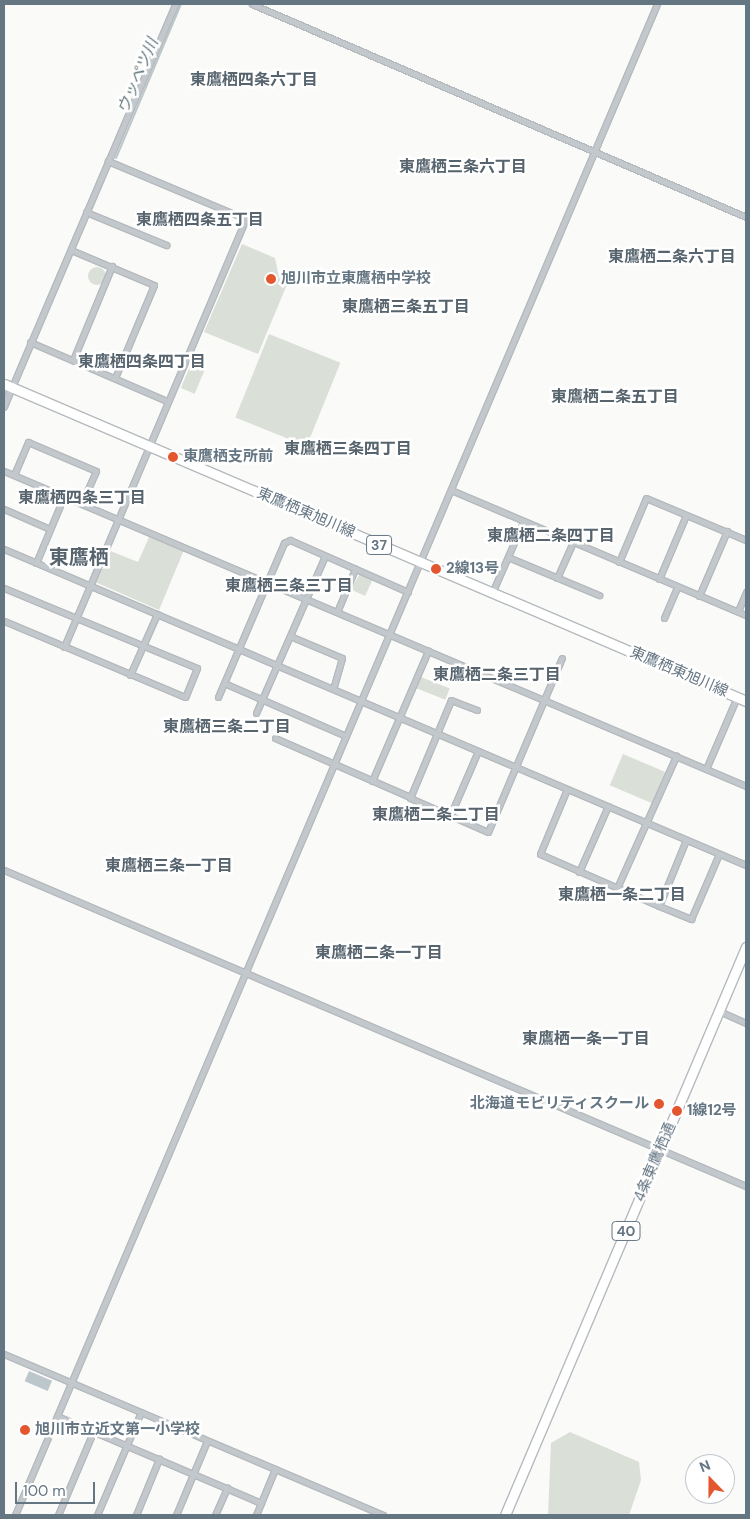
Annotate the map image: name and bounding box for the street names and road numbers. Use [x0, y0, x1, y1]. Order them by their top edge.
street label: 東鷹栖東旭川線 [254, 484, 358, 542]
road number: 37 [365, 534, 393, 556]
street label: 東鷹栖東旭川線 [627, 643, 731, 701]
street label: 4条東鷹栖通 [630, 1120, 680, 1204]
road number: 40 [611, 1220, 641, 1242]

